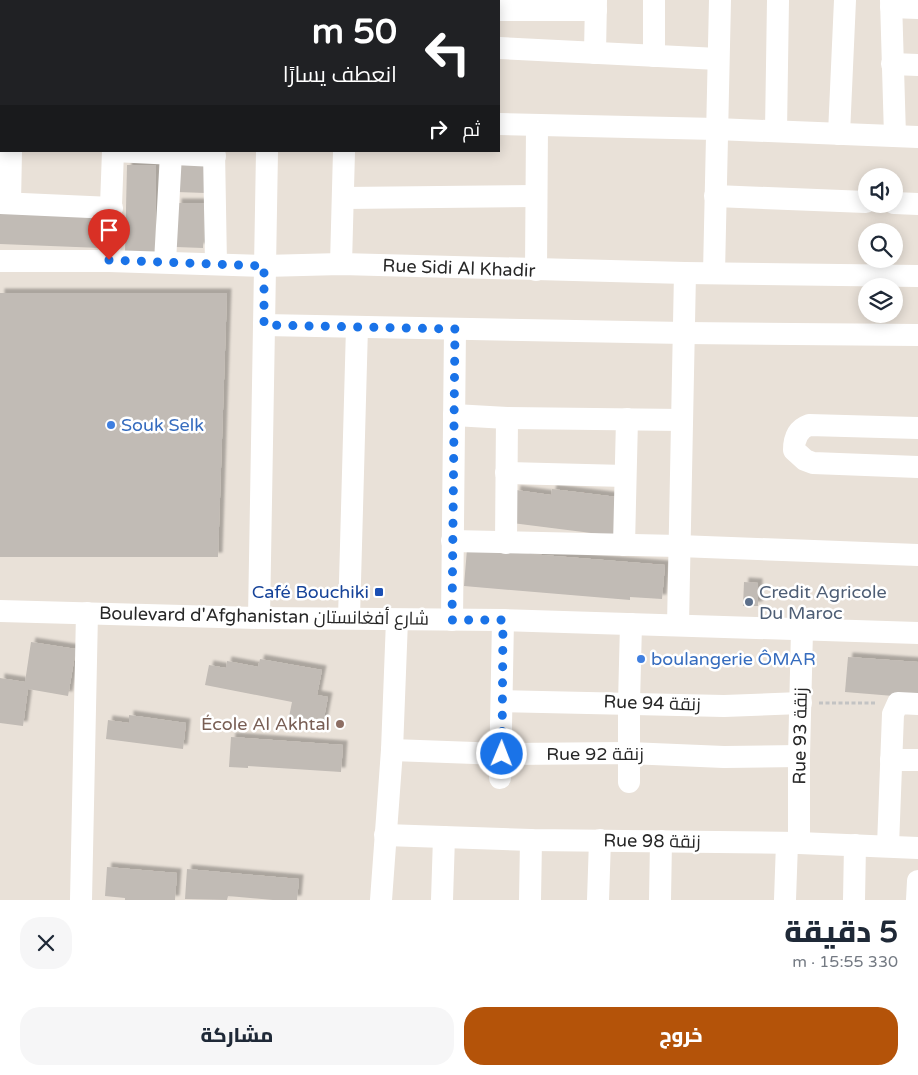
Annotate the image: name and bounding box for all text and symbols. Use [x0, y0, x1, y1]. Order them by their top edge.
text: 50 m [312, 11, 397, 53]
icon: left [415, 20, 480, 85]
text: انعطف يسارًا [283, 62, 397, 88]
icon: right [424, 115, 452, 143]
text: ثم [462, 119, 480, 141]
map controls [858, 168, 903, 323]
button: sound [858, 168, 903, 213]
pin [88, 209, 130, 260]
icon: arrive [95, 216, 123, 244]
button: search [858, 223, 903, 268]
street label: Rue Sidi Al Khadir [382, 254, 536, 282]
button: layers [858, 278, 903, 323]
place label: Souk Selk [121, 414, 204, 436]
marker: Souk Selk [105, 419, 117, 431]
place label: Café Bouchiki [252, 581, 369, 603]
place label: Credit Agricole Du Maroc [759, 581, 887, 624]
marker: Café Bouchiki [373, 586, 385, 598]
marker: Credit Agricole Du Maroc [743, 596, 755, 608]
street label: Boulevard d'Afghanistan شارع أفغانستان [99, 602, 429, 631]
place label: boulangerie ÔMAR [651, 648, 816, 670]
marker: boulangerie ÔMAR [635, 653, 647, 665]
street label: Rue 93 زنقة [788, 687, 812, 785]
street label: Rue 94 زنقة [603, 690, 701, 716]
place label: École Al Akhtal [201, 713, 330, 735]
marker: École Al Akhtal [334, 718, 346, 730]
position arrow [475, 727, 527, 779]
street label: Rue 92 زنقة [546, 743, 644, 765]
street label: Rue 98 زنقة [603, 829, 701, 853]
text: 5 دقيقة [784, 914, 898, 951]
button: close [20, 917, 72, 969]
text: 330 m · 15:55 [792, 952, 898, 972]
button: مشاركة [20, 1007, 454, 1065]
button: خروج [464, 1007, 898, 1065]

